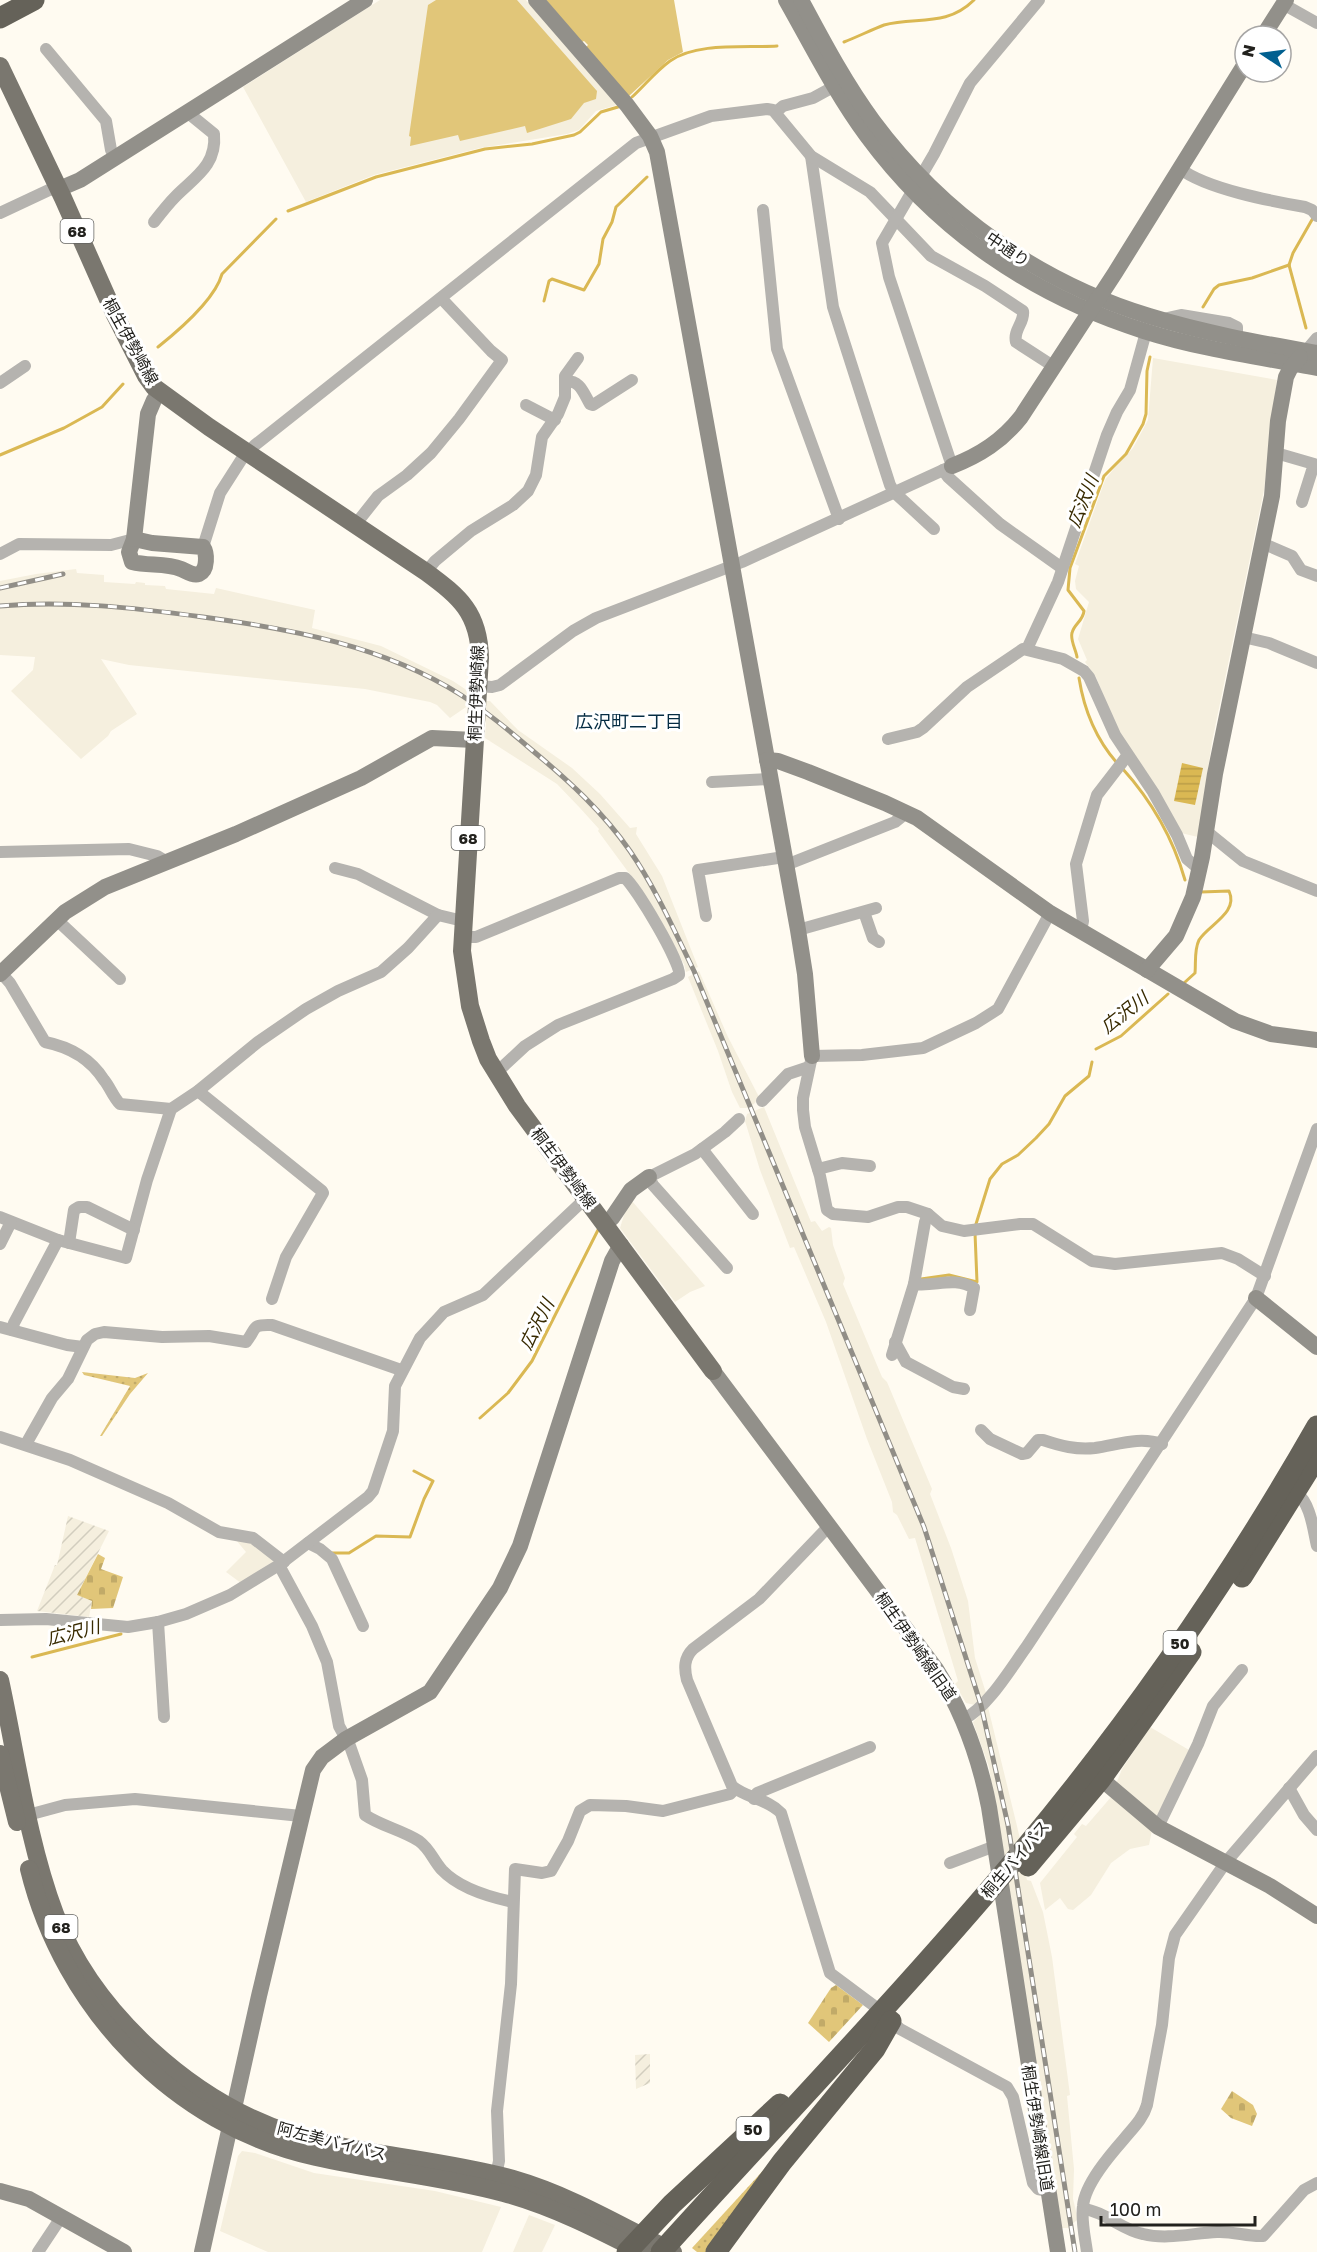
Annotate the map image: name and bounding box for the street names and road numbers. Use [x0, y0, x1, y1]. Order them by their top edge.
road number: 68 [60, 219, 94, 243]
street label: 中通り [983, 227, 1033, 271]
street label: 桐生伊勢崎線 [99, 294, 163, 388]
street label: 桐生伊勢崎線 [464, 645, 488, 741]
road number: 68 [452, 826, 484, 850]
street label: 桐生伊勢崎線 [527, 1124, 601, 1212]
street label: 桐生伊勢崎線旧道 [871, 1588, 961, 1704]
road number: 50 [1164, 1631, 1196, 1655]
street label: 桐生バイパス [977, 1816, 1053, 1902]
road number: 68 [44, 1915, 78, 1939]
street label: 桐生伊勢崎線旧道 [1018, 2063, 1058, 2193]
road number: 50 [736, 2117, 770, 2141]
street label: 阿左美バイパス [275, 2118, 389, 2164]

